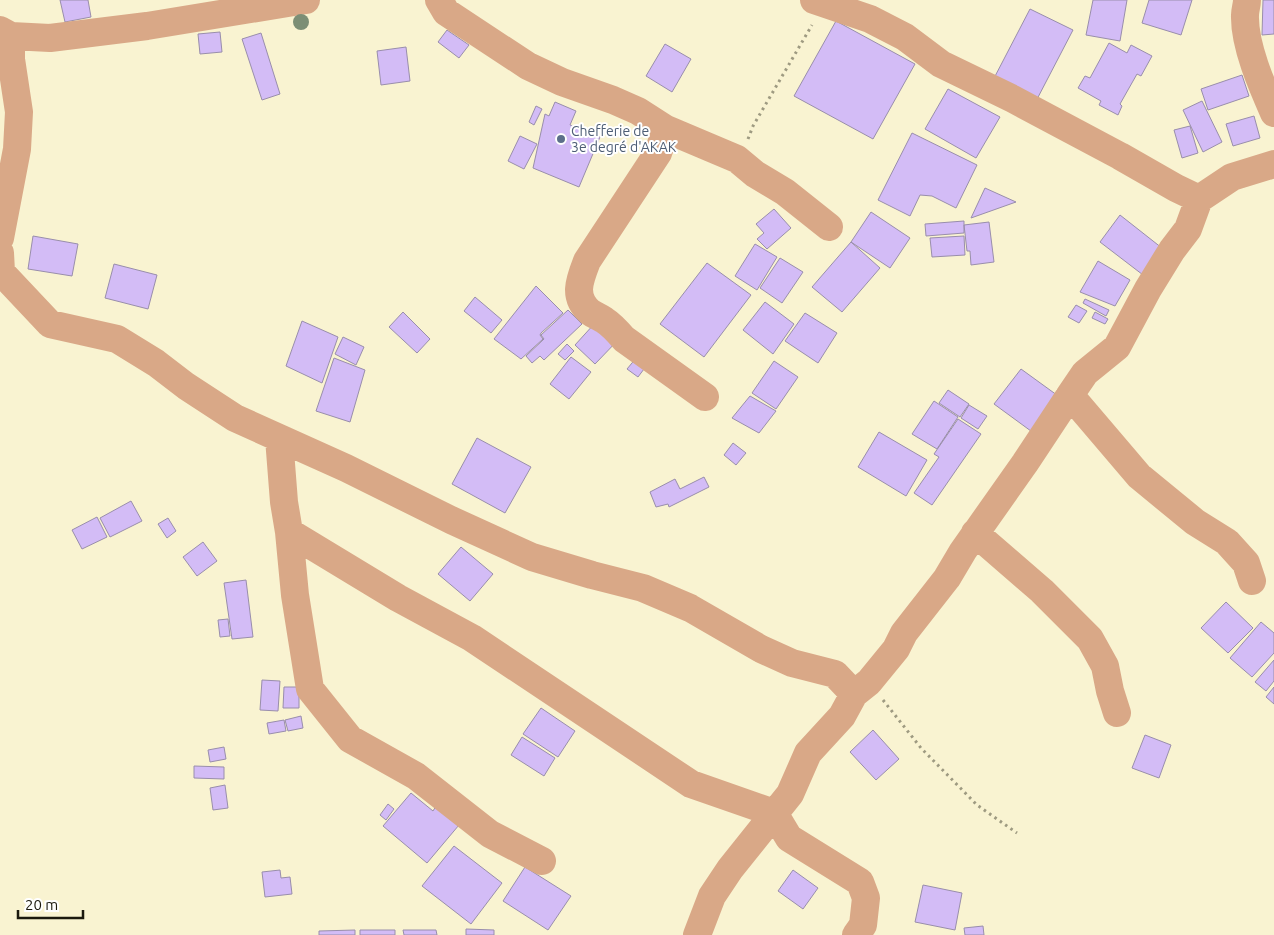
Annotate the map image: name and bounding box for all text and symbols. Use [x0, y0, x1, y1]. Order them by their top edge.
place label: Chefferie de 3e degré d'AKAK [571, 123, 677, 155]
marker: Chefferie de 3e degré d'AKAK [555, 133, 567, 145]
scale bar [18, 888, 82, 920]
text: 20 m [25, 896, 58, 913]

